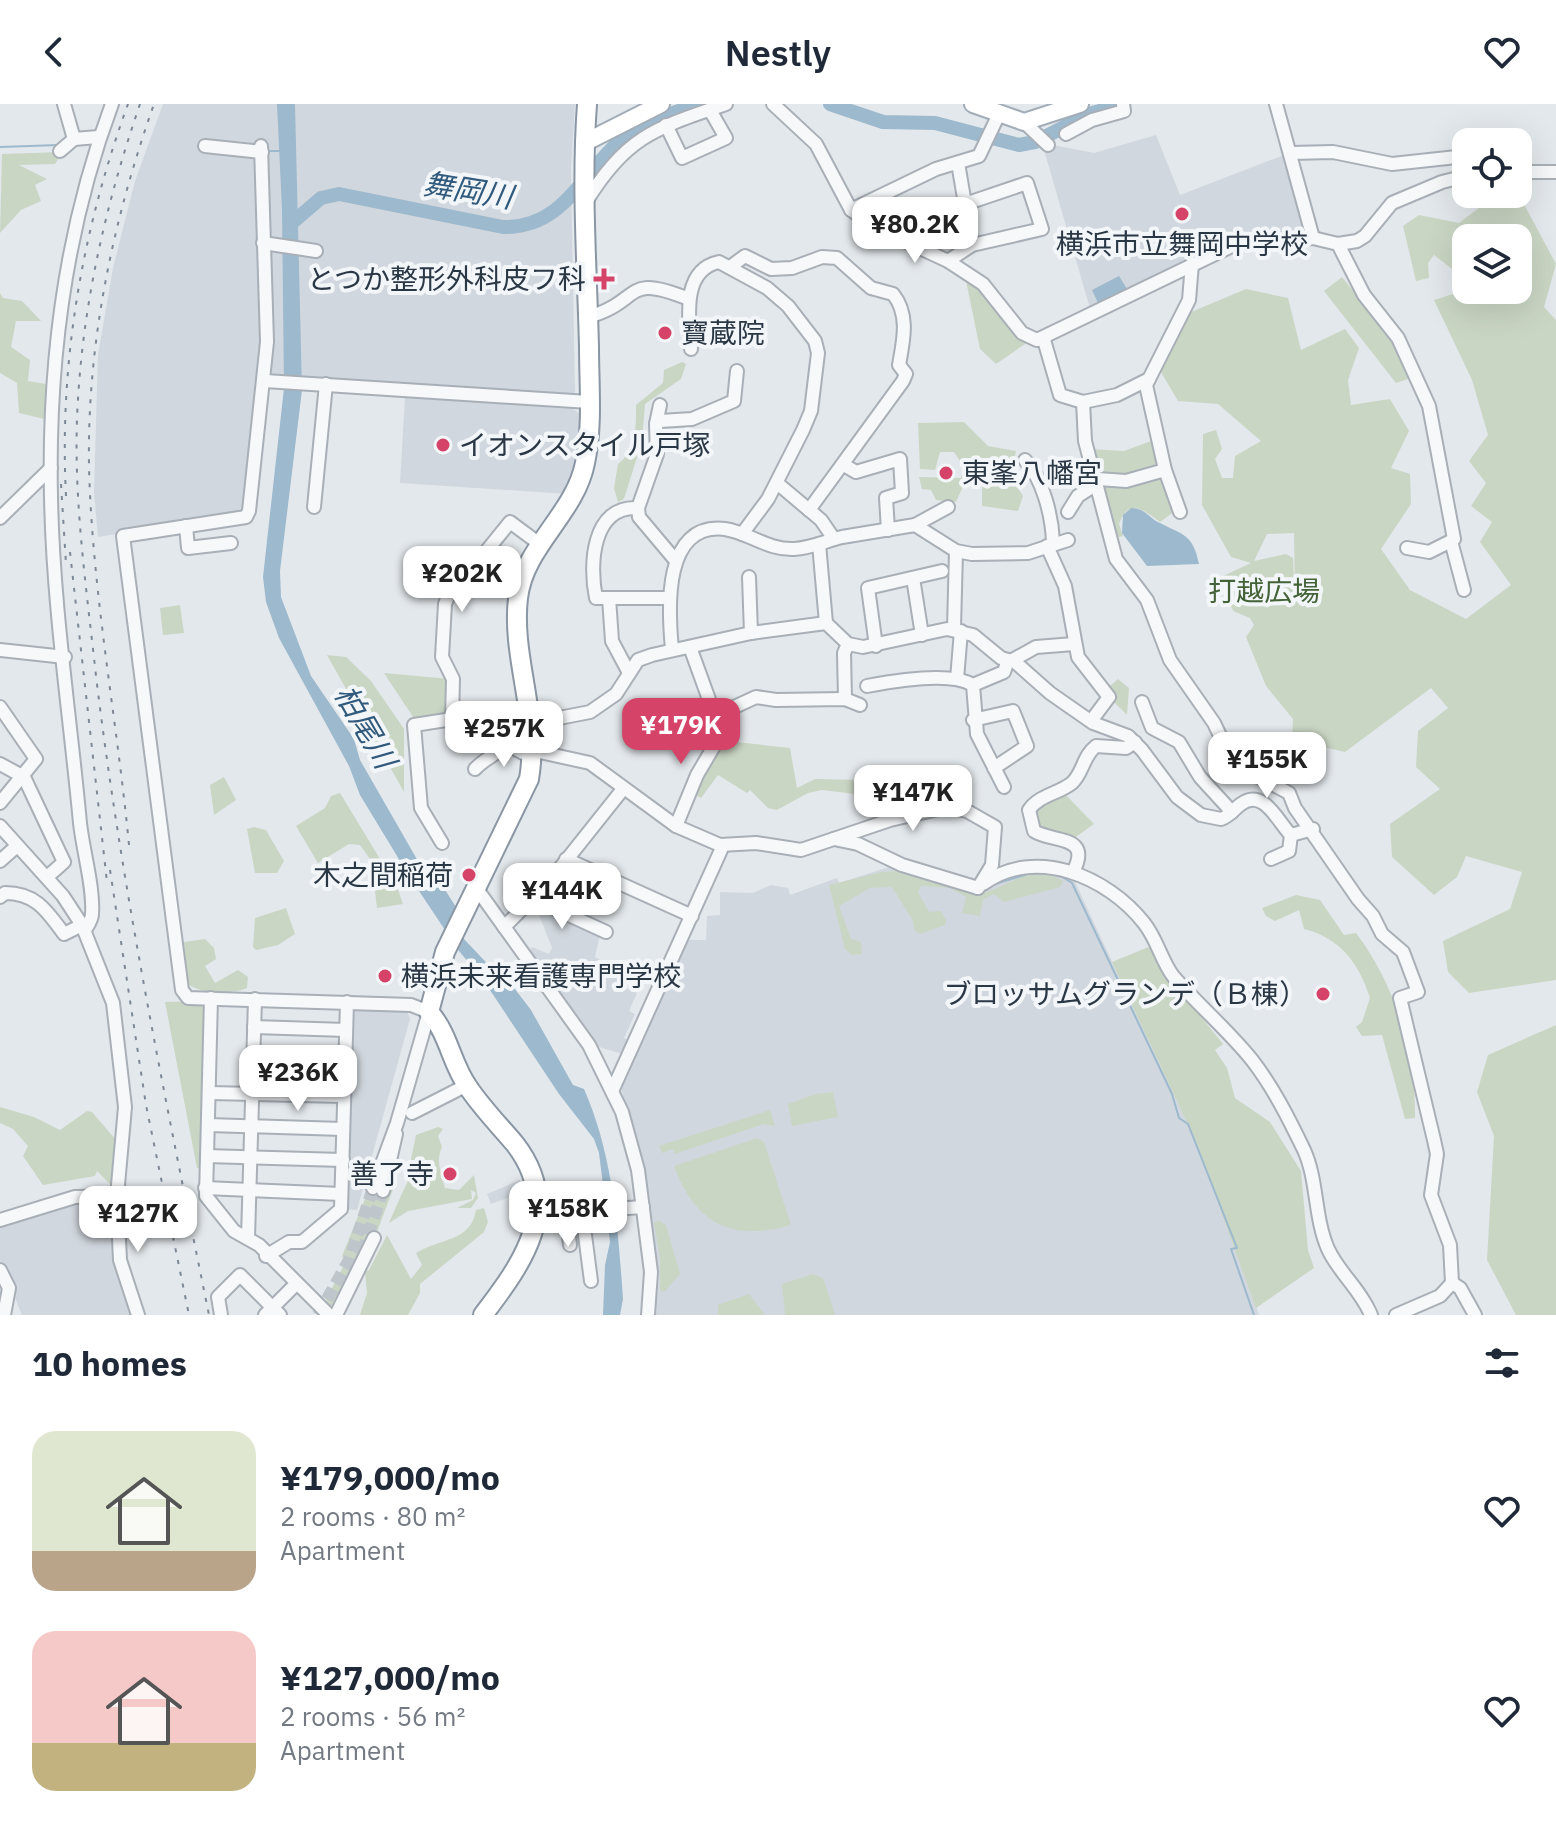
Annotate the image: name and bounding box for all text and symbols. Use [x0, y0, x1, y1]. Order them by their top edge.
text: Nestly [725, 29, 831, 76]
icon: back [32, 30, 76, 74]
icon: heart [1480, 30, 1524, 74]
map controls [1452, 128, 1532, 304]
button: locate [1452, 128, 1532, 208]
water label: 舞岡川 [421, 163, 519, 216]
pin: ¥80.2K [850, 197, 980, 265]
marker: 横浜市立舞岡中学校 [1173, 205, 1191, 223]
text: ¥80.2K [870, 206, 960, 240]
button: layers [1452, 224, 1532, 304]
place label: 横浜市立舞岡中学校 [1056, 225, 1308, 262]
place label: とつか整形外科皮フ科 [307, 260, 586, 297]
marker: とつか整形外科皮フ科 [593, 268, 615, 290]
place label: 寶蔵院 [681, 314, 765, 351]
marker: 寶蔵院 [656, 324, 674, 342]
place label: イオンスタイル戸塚 [459, 426, 710, 463]
marker: イオンスタイル戸塚 [434, 436, 452, 454]
place label: 東峯八幡宮 [962, 454, 1102, 491]
marker: 東峯八幡宮 [937, 464, 955, 482]
pin: ¥202K [406, 546, 518, 614]
text: ¥202K [421, 555, 503, 589]
park label: 打越広場 [1208, 572, 1320, 609]
water label: 柏尾川 [327, 678, 407, 778]
pin: ¥179K [625, 698, 737, 766]
pin: ¥257K [448, 701, 560, 769]
text: ¥179K [640, 707, 722, 741]
text: ¥257K [463, 710, 545, 744]
pin: ¥155K [1211, 732, 1323, 800]
text: ¥155K [1226, 741, 1308, 775]
pin: ¥147K [857, 765, 969, 833]
text: ¥147K [872, 774, 954, 808]
place label: 木之間稲荷 [313, 856, 453, 893]
pin: ¥144K [506, 863, 618, 931]
marker: 木之間稲荷 [460, 866, 478, 884]
text: ¥144K [521, 872, 603, 906]
place label: 横浜未来看護専門学校 [401, 957, 681, 994]
marker: 横浜未来看護専門学校 [376, 967, 394, 985]
place label: ブロッサムグランデ（Ｂ棟） [944, 975, 1307, 1012]
marker: ブロッサムグランデ（Ｂ棟） [1314, 985, 1332, 1003]
pin: ¥236K [242, 1045, 354, 1113]
text: ¥236K [257, 1054, 339, 1088]
place label: 善了寺 [350, 1155, 434, 1192]
marker: 善了寺 [441, 1165, 459, 1183]
pin: ¥158K [512, 1181, 624, 1249]
pin: ¥127K [82, 1186, 194, 1254]
text: ¥158K [527, 1190, 609, 1224]
text: ¥127K [97, 1195, 179, 1229]
text: 10 homes [32, 1341, 187, 1385]
icon: filters [1480, 1341, 1524, 1385]
text: ¥179,000/mo [280, 1455, 500, 1499]
icon: home [96, 1463, 192, 1559]
icon: heart [1480, 1489, 1524, 1533]
text: 2 rooms · 80 m² [280, 1499, 465, 1533]
text: Apartment [280, 1533, 405, 1567]
text: ¥127,000/mo [280, 1655, 500, 1699]
icon: home [96, 1663, 192, 1759]
icon: heart [1480, 1689, 1524, 1733]
text: 2 rooms · 56 m² [280, 1699, 465, 1733]
text: Apartment [280, 1733, 405, 1767]

